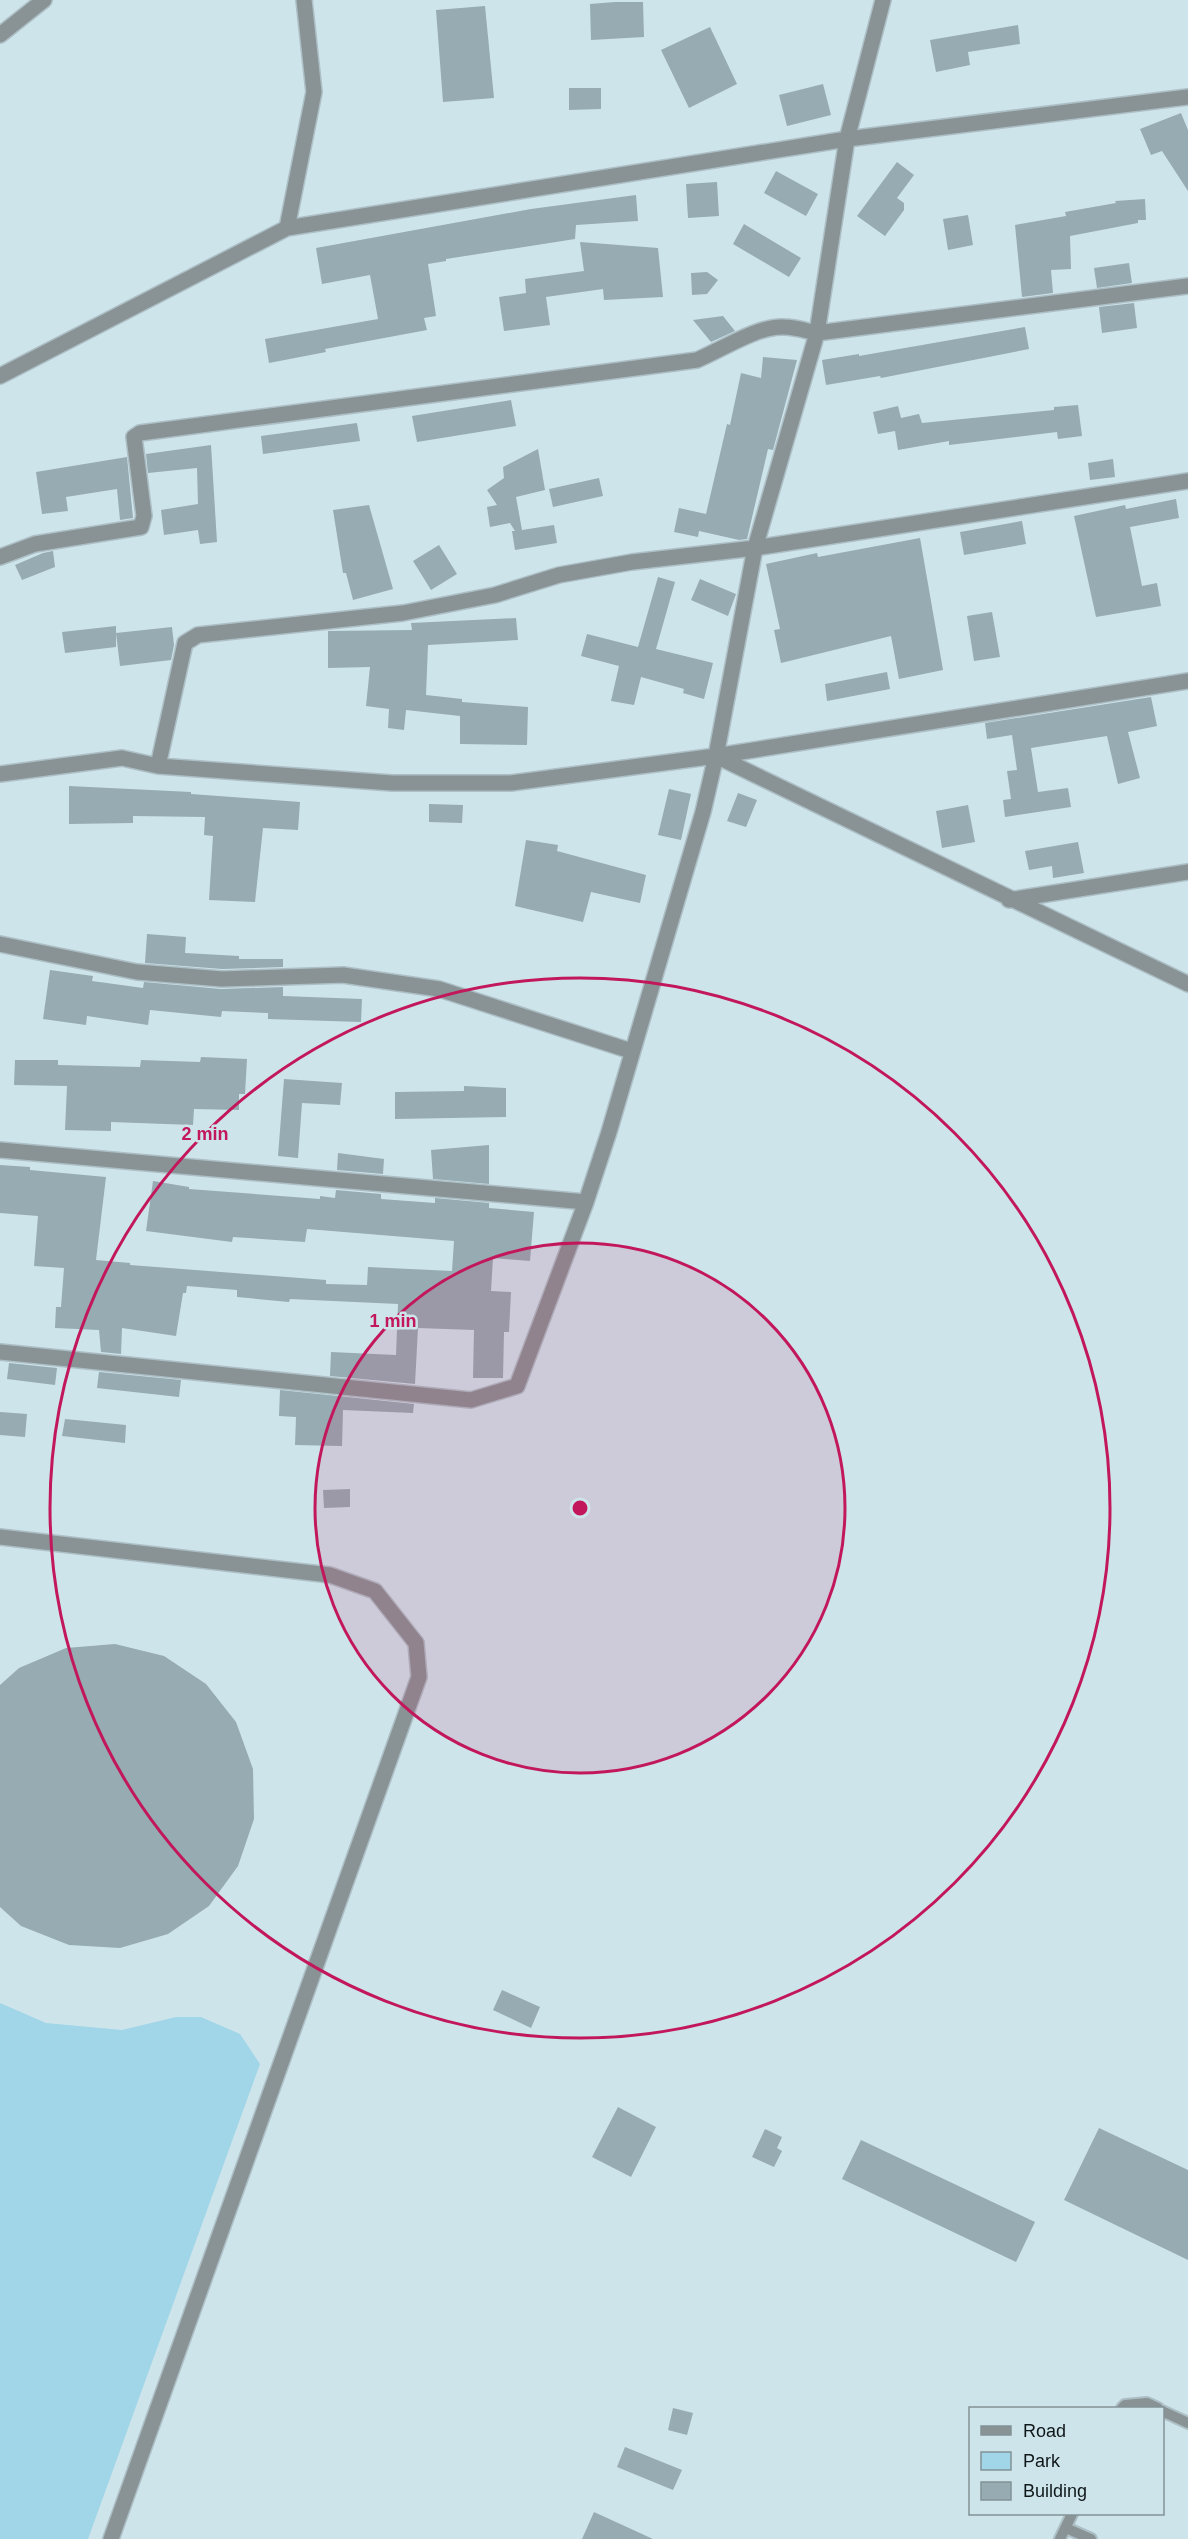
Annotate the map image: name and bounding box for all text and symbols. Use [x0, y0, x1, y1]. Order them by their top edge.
text: 2 min [181, 1124, 229, 1144]
text: 1 min [369, 1311, 417, 1331]
centre of rings [570, 1498, 590, 1518]
legend [969, 2407, 1164, 2515]
text: Road [1023, 2421, 1066, 2441]
text: Park [1023, 2451, 1061, 2471]
text: Building [1023, 2481, 1087, 2501]

